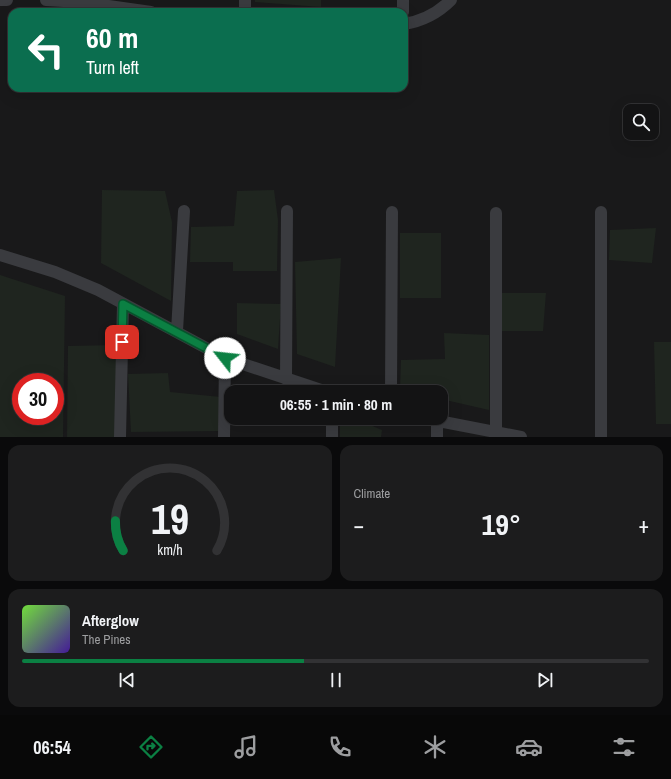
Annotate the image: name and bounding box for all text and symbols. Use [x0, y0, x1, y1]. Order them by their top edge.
text: 60 m [86, 19, 138, 57]
icon: left [20, 24, 72, 76]
text: Turn left [86, 55, 139, 80]
map controls [623, 104, 659, 140]
button: search [623, 104, 659, 140]
pin [105, 325, 139, 359]
icon: arrive [111, 331, 133, 353]
position arrow [204, 337, 246, 379]
speed limit sign: 30 [12, 373, 64, 425]
text: 06:55 · 1 min · 80 m [280, 394, 392, 415]
text: Climate [354, 485, 390, 502]
text: 19 [151, 491, 189, 547]
text: 19° [482, 504, 521, 544]
text: − [354, 510, 364, 540]
text: + [638, 510, 649, 540]
text: km/h [157, 540, 182, 559]
text: Afterglow [82, 610, 139, 631]
text: The Pines [82, 631, 131, 648]
icon: previous [116, 669, 138, 691]
icon: pause [325, 669, 347, 691]
icon: next [534, 669, 556, 691]
icon: directions [137, 733, 165, 761]
icon: music [232, 733, 260, 761]
icon: phone [326, 733, 354, 761]
icon: climate [421, 733, 449, 761]
icon: car [515, 733, 543, 761]
icon: filters [610, 733, 638, 761]
text: 06:54 [33, 735, 71, 760]

